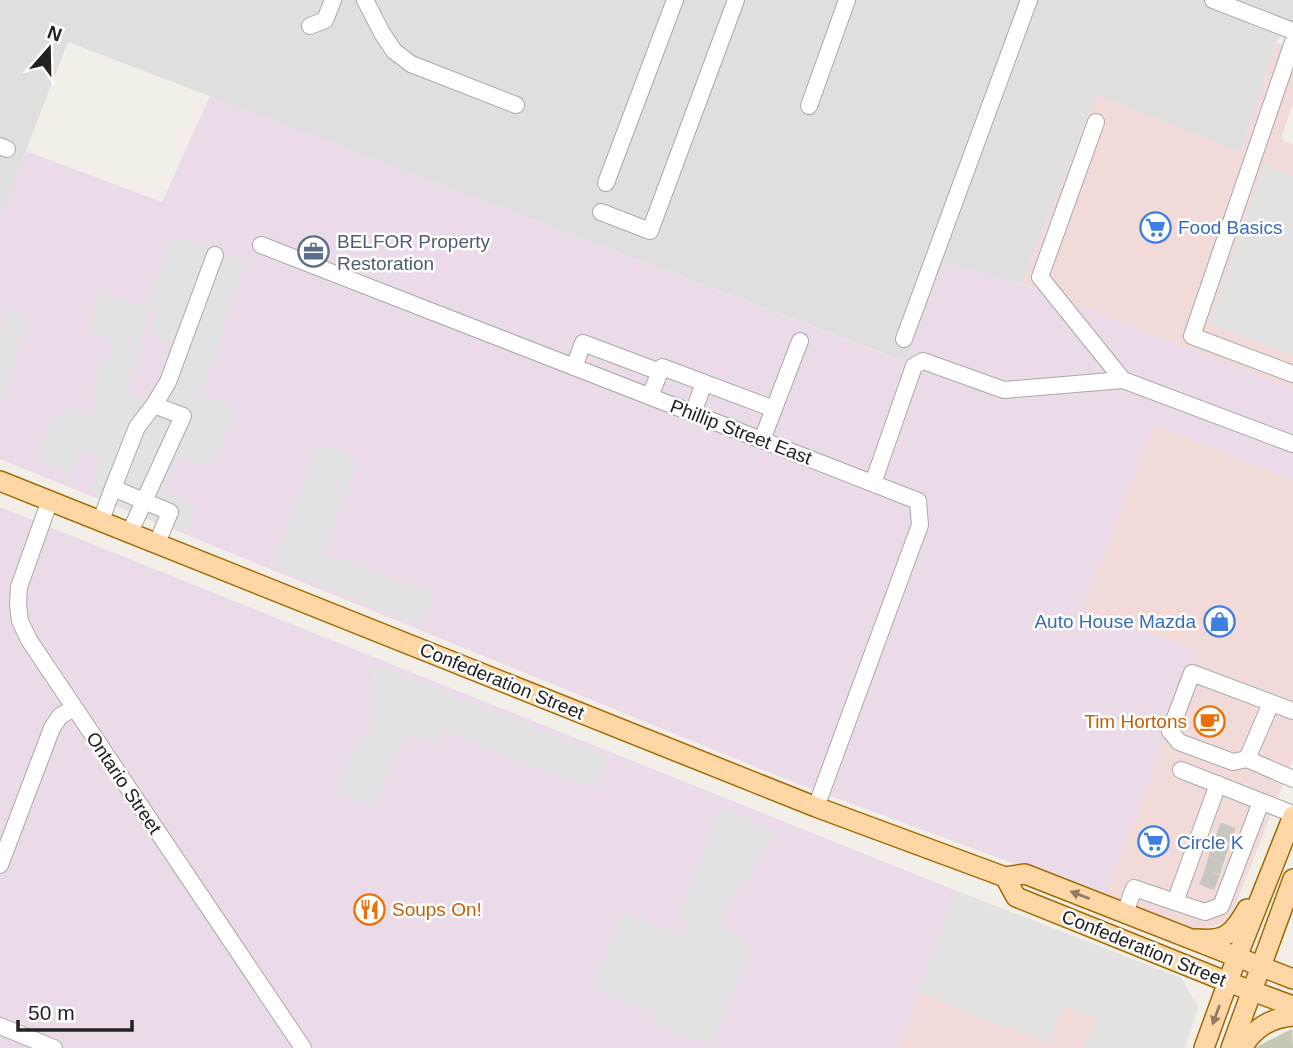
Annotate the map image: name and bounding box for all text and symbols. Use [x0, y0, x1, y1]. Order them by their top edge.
north arrow [14, 14, 84, 84]
text: N [45, 21, 65, 46]
supermarket icon: Food Basics [1138, 210, 1172, 244]
place label: Food Basics [1178, 217, 1283, 238]
place label: BELFOR Property Restoration [337, 231, 491, 274]
office icon: BELFOR Property Restoration [297, 235, 331, 269]
street label: Phillip Street East [667, 395, 815, 469]
shop icon: Auto House Mazda [1202, 604, 1236, 638]
place label: Auto House Mazda [1034, 611, 1196, 632]
street label: Confederation Street [417, 638, 588, 724]
cafe icon: Tim Hortons [1193, 704, 1227, 738]
place label: Tim Hortons [1084, 711, 1187, 732]
street label: Ontario Street [82, 728, 166, 838]
supermarket icon: Circle K [1137, 825, 1171, 859]
place label: Circle K [1177, 832, 1244, 853]
one-way arrow [1069, 890, 1090, 901]
restaurant icon: Soups On! [352, 892, 386, 926]
place label: Soups On! [392, 899, 482, 920]
street label: Confederation Street [1059, 905, 1230, 991]
scale bar [18, 988, 131, 1032]
text: 50 m [28, 1001, 75, 1024]
one-way arrow [1210, 1005, 1221, 1026]

